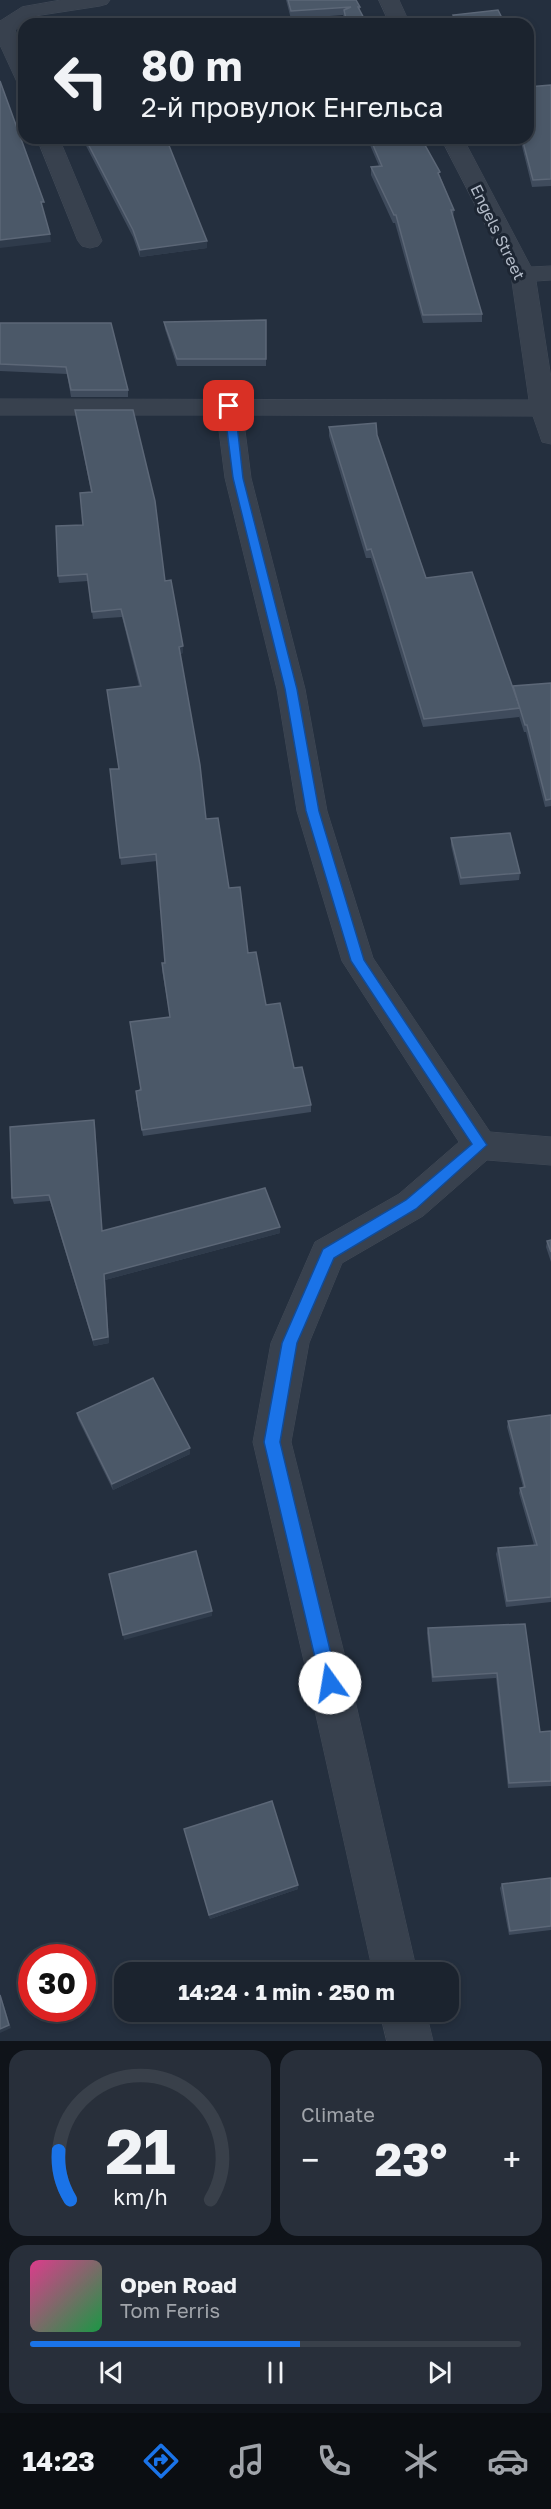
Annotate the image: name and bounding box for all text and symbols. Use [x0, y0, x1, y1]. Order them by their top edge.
text: 80 m [141, 40, 242, 90]
icon: left [42, 42, 120, 120]
text: 2-й провулок Енгельса [141, 91, 443, 123]
street label: Engels Street [466, 181, 530, 283]
pin [203, 380, 254, 431]
icon: arrive [212, 389, 245, 422]
position arrow [298, 1651, 362, 1715]
speed limit sign: 30 [18, 1944, 96, 2022]
text: 14:24 · 1 min · 250 m [178, 1978, 395, 2005]
text: Climate [301, 2102, 375, 2126]
text: 21 [105, 2113, 175, 2188]
text: 23° [375, 2132, 447, 2186]
text: − [301, 2140, 319, 2179]
text: + [503, 2140, 521, 2179]
text: km/h [113, 2184, 167, 2210]
text: Open Road [120, 2271, 237, 2298]
text: Tom Ferris [120, 2298, 220, 2322]
icon: previous [95, 2356, 128, 2389]
icon: pause [259, 2356, 292, 2389]
icon: next [423, 2356, 456, 2389]
icon: directions [140, 2440, 182, 2482]
icon: music [226, 2440, 268, 2482]
icon: phone [313, 2440, 355, 2482]
icon: climate [400, 2440, 442, 2482]
icon: car [487, 2440, 529, 2482]
text: 14:23 [22, 2445, 95, 2477]

